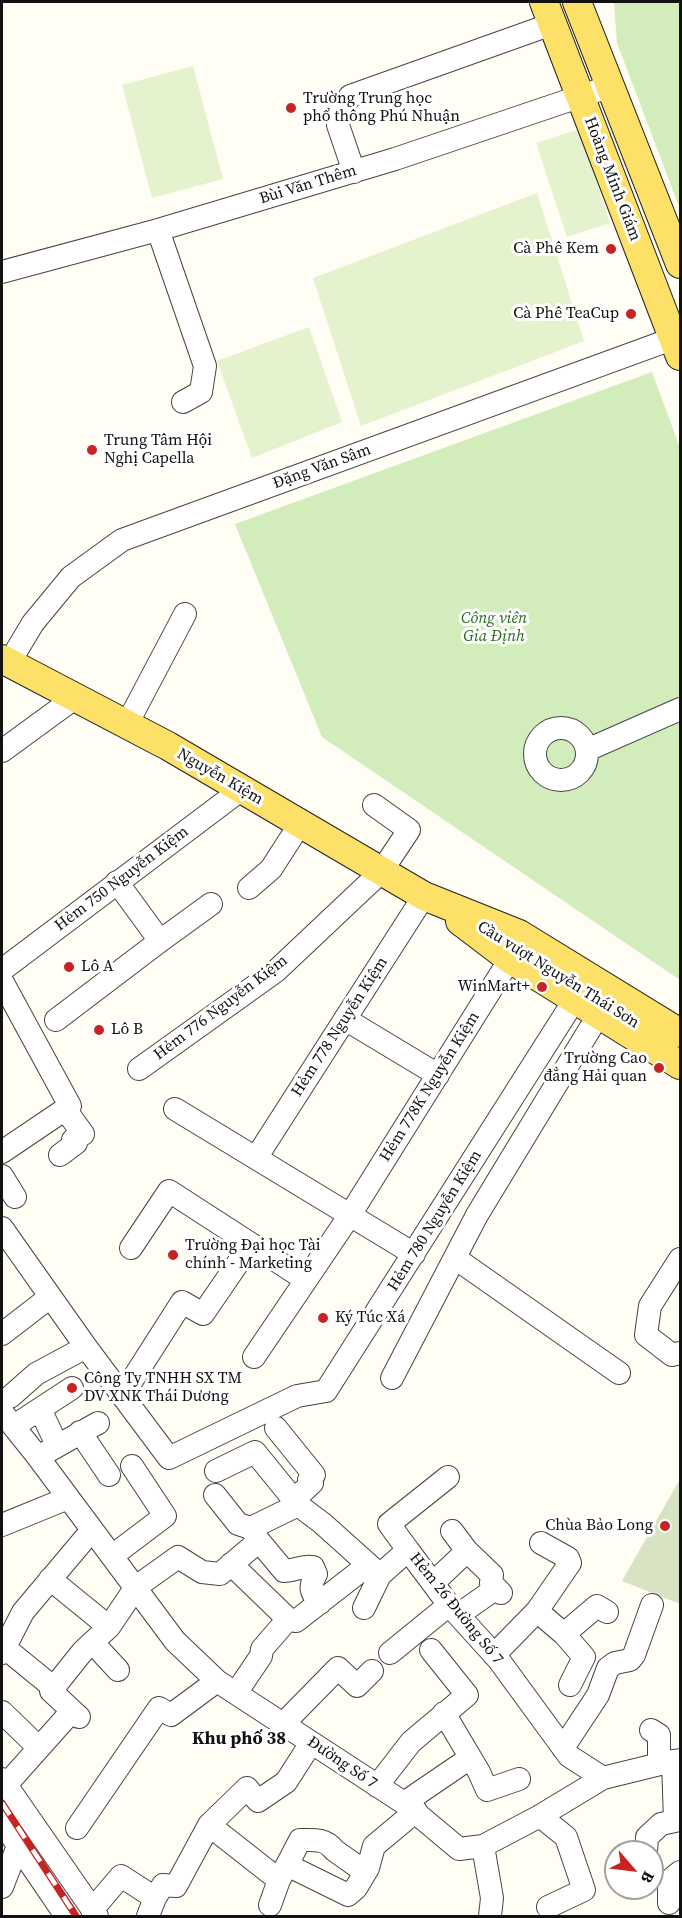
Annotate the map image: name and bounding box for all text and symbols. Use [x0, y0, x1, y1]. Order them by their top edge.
place label: Trường Trung học phổ thông Phú Nhuận [303, 89, 460, 127]
marker: Trường Trung học phổ thông Phú Nhuận [284, 101, 298, 115]
street label: Hoàng Minh Giám [580, 114, 644, 244]
street label: Bùi Văn Thêm [257, 161, 359, 209]
place label: Cà Phê Kem [513, 239, 599, 259]
marker: Cà Phê Kem [604, 242, 618, 256]
place label: Cà Phê TeaCup [513, 304, 619, 324]
marker: Cà Phê TeaCup [624, 307, 638, 321]
place label: Trung Tâm Hội Nghị Capella [104, 431, 212, 469]
street label: Đặng Văn Sâm [270, 440, 374, 494]
marker: Trung Tâm Hội Nghị Capella [85, 443, 99, 457]
park label: Công viên Gia Định [461, 609, 527, 647]
street label: Nguyễn Kiệm [174, 745, 266, 809]
street label: Hẻm 750 Nguyễn Kiệm [51, 822, 193, 936]
street label: Cầu vượt Nguyễn Thái Sơn [474, 917, 642, 1033]
street label: Hẻm 776 Nguyễn Kiệm [150, 951, 292, 1065]
street label: Hẻm 778 Nguyễn Kiệm [288, 954, 392, 1100]
place label: Lô A [81, 957, 114, 977]
marker: Lô A [62, 960, 76, 974]
place label: WinMart+ [458, 977, 530, 997]
marker: WinMart+ [535, 980, 549, 994]
street label: Hẻm 778K Nguyễn Kiệm [376, 1008, 484, 1166]
place label: Lô B [111, 1020, 143, 1040]
marker: Lô B [92, 1023, 106, 1037]
place label: Trường Cao đẳng Hải quan [543, 1049, 647, 1087]
marker: Trường Cao đẳng Hải quan [652, 1061, 666, 1075]
street label: Hẻm 780 Nguyễn Kiệm [384, 1147, 486, 1295]
place label: Trường Đại học Tài chính - Marketing [185, 1236, 321, 1274]
marker: Trường Đại học Tài chính - Marketing [166, 1248, 180, 1262]
place label: Ký Túc Xá [335, 1308, 405, 1328]
marker: Ký Túc Xá [316, 1311, 330, 1325]
place label: Công Ty TNHH SX TM DV XNK Thái Dương [84, 1369, 242, 1407]
marker: Công Ty TNHH SX TM DV XNK Thái Dương [65, 1381, 79, 1395]
place label: Chùa Bảo Long [545, 1516, 653, 1536]
marker: Chùa Bảo Long [658, 1519, 672, 1533]
street label: Hẻm 26 Đường Số 7 [405, 1549, 507, 1669]
district label: Khu phố 38 [192, 1728, 286, 1750]
street label: Đường Số 7 [304, 1733, 380, 1793]
north arrow [604, 1840, 664, 1900]
text: B [636, 1868, 660, 1887]

